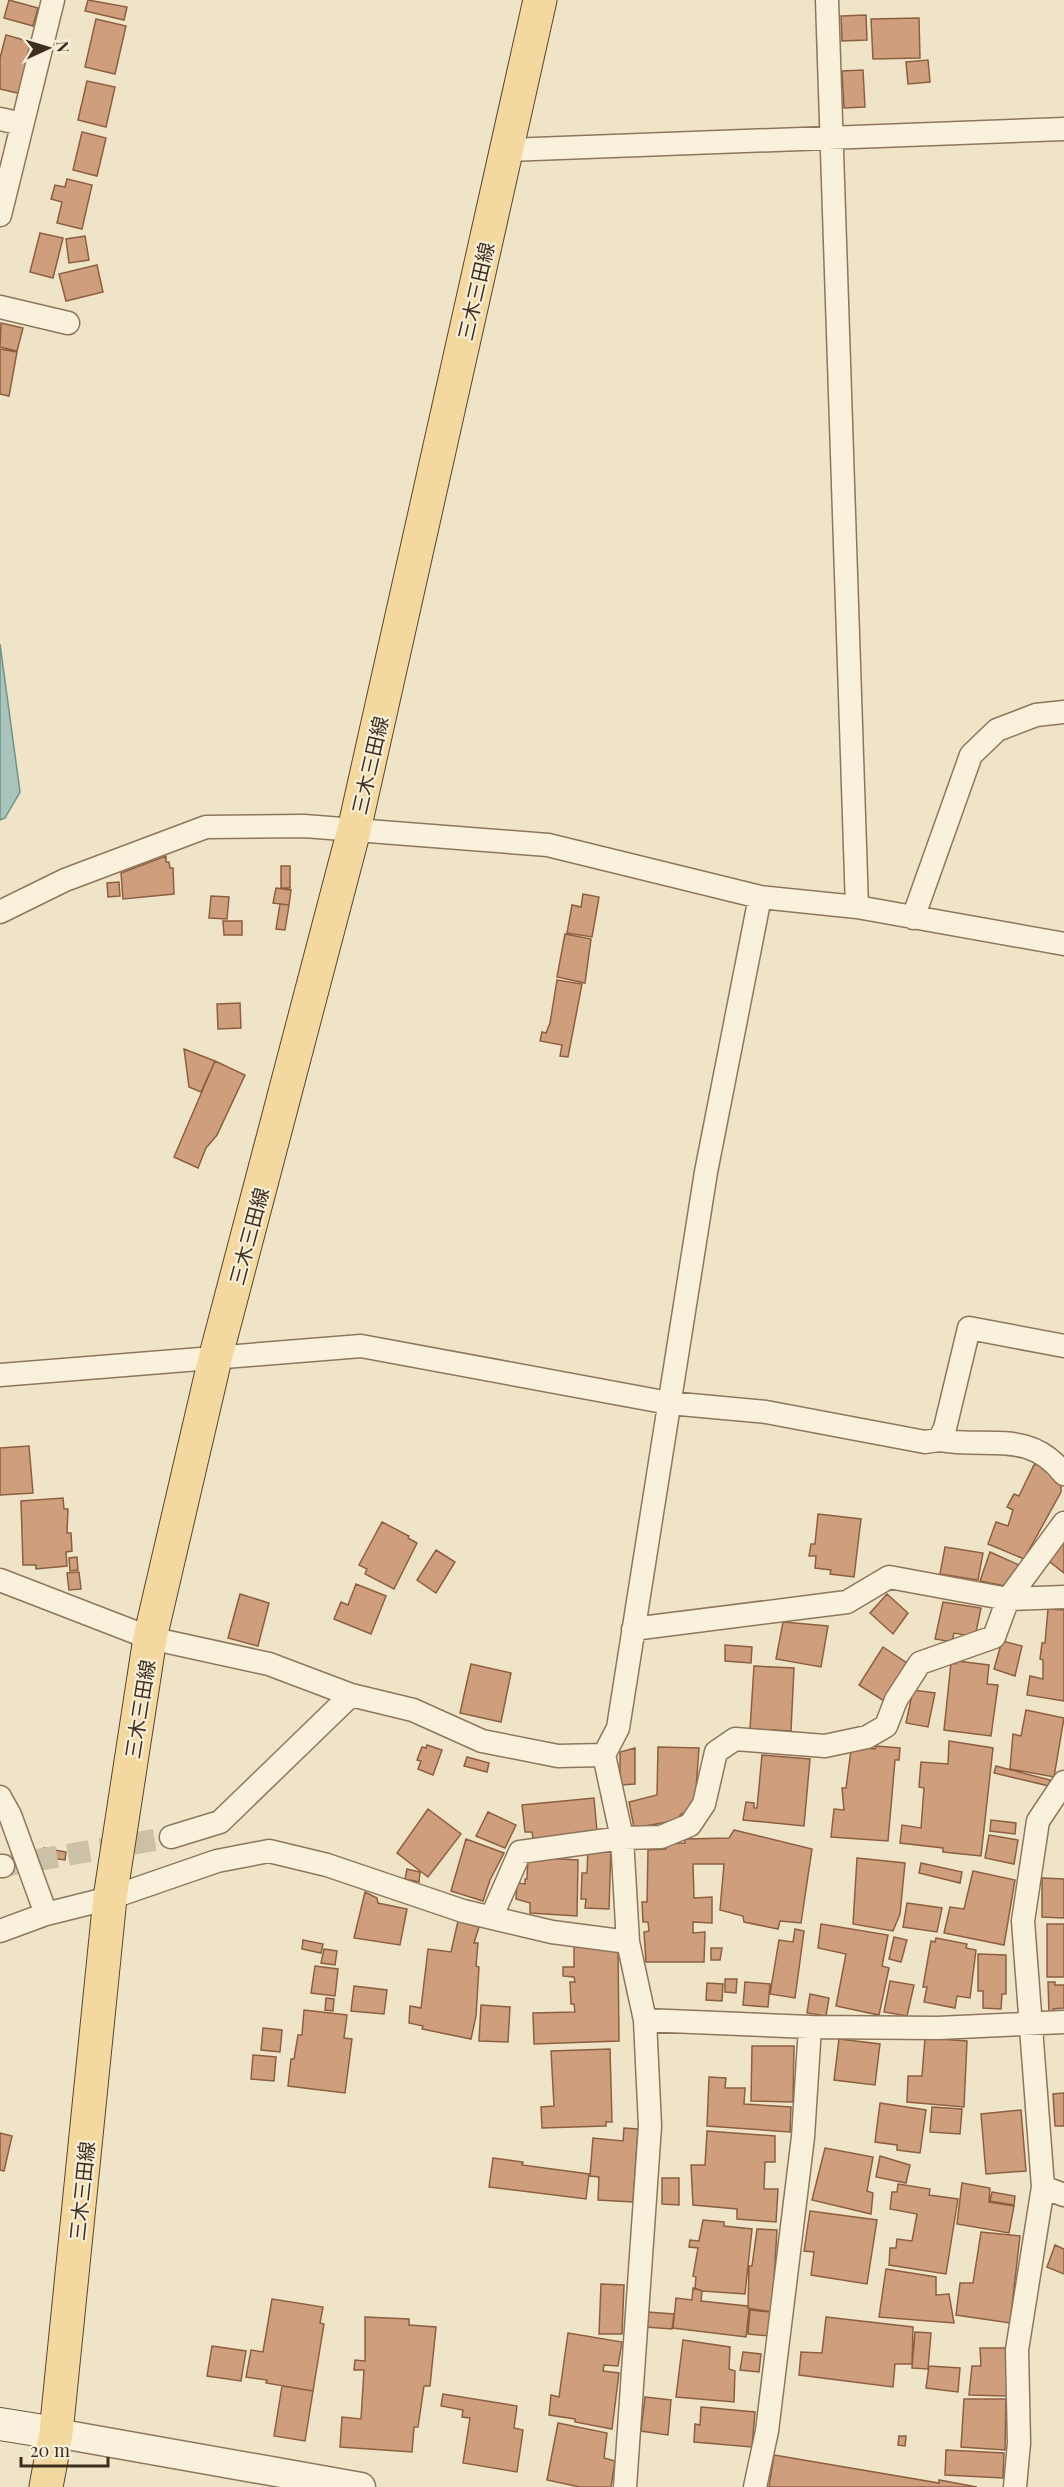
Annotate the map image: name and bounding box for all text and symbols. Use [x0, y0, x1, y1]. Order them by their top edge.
north arrow [18, 18, 78, 78]
text: N [53, 40, 74, 54]
street label: 三木三田線 [451, 239, 499, 343]
street label: 三木三田線 [345, 713, 393, 817]
street label: 三木三田線 [222, 1184, 274, 1288]
street label: 三木三田線 [118, 1658, 160, 1760]
street label: 三木三田線 [62, 2140, 100, 2242]
scale bar [21, 2430, 108, 2468]
text: 20 m [30, 2438, 70, 2462]

